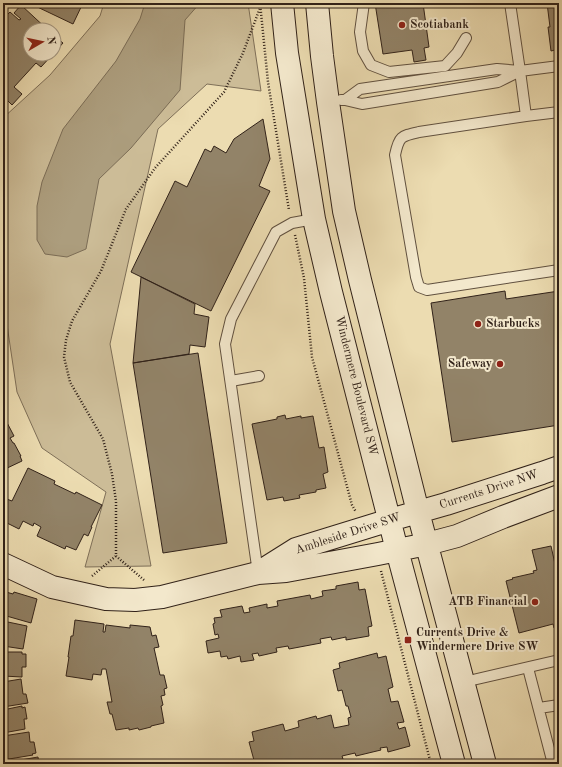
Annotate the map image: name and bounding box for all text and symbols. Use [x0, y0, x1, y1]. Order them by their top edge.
place label: Scotiabank [410, 19, 469, 31]
marker: Scotiabank [397, 20, 407, 30]
north arrow [22, 22, 62, 62]
text: N [44, 36, 57, 46]
street label: Windermere Boulevard SW [333, 315, 379, 457]
place label: Starbucks [486, 318, 540, 330]
marker: Starbucks [473, 319, 483, 329]
place label: Safeway [448, 358, 492, 370]
marker: Safeway [495, 359, 505, 369]
street label: Currents Drive NW [438, 468, 540, 512]
street label: Ambleside Drive SW [294, 511, 402, 557]
place label: ATB Financial [448, 596, 527, 608]
marker: ATB Financial [530, 597, 540, 607]
place label: Currents Drive & Windermere Drive SW [416, 627, 539, 653]
marker: Currents Drive & Windermere Drive SW [403, 635, 413, 645]

